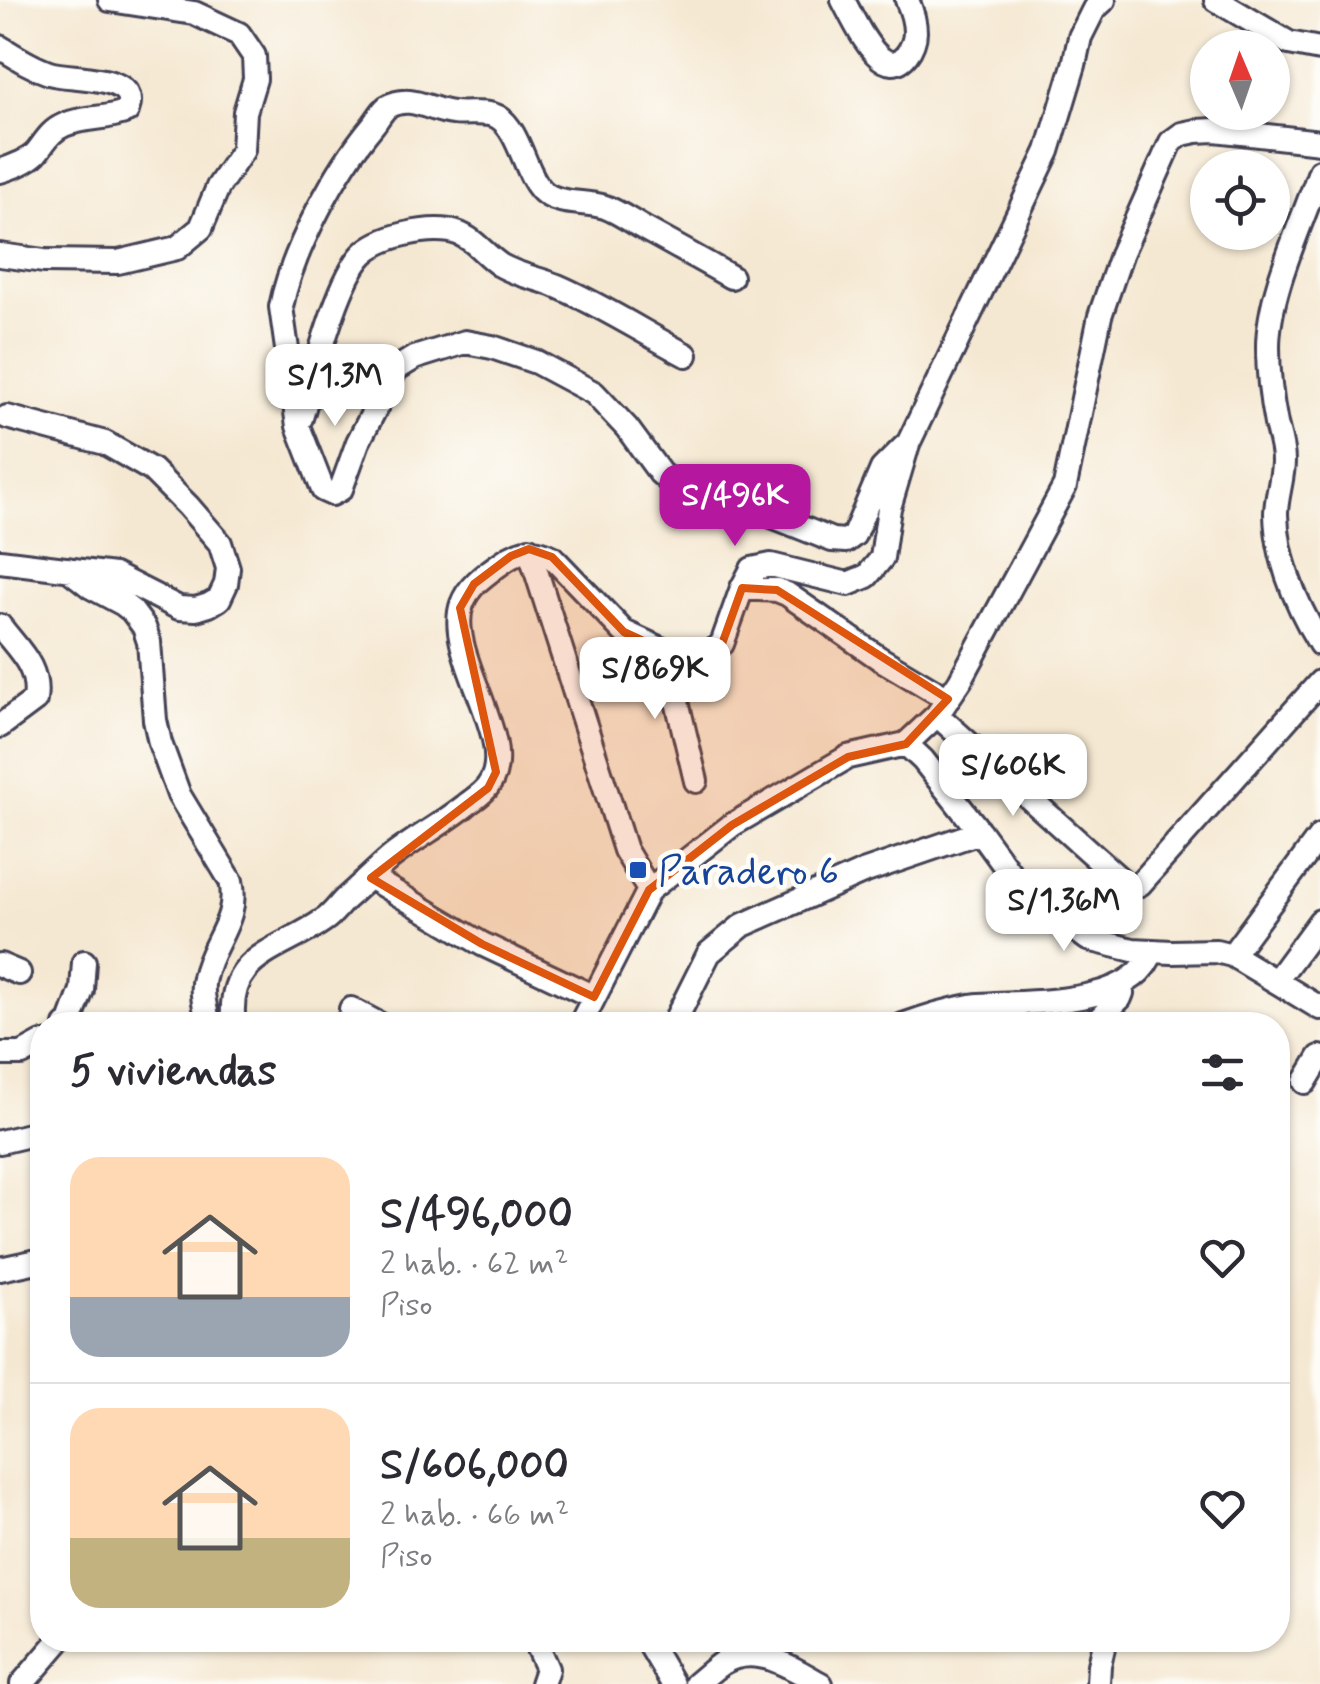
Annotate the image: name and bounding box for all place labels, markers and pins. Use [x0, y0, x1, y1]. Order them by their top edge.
pin: S/1.3M [254, 344, 416, 429]
pin: S/496K [654, 464, 816, 549]
pin: S/869K [574, 637, 736, 722]
pin: S/606K [932, 734, 1094, 819]
place label: Paradero 6 [658, 847, 839, 899]
marker: Paradero 6 [627, 859, 649, 881]
pin: S/1.36M [972, 869, 1156, 954]

